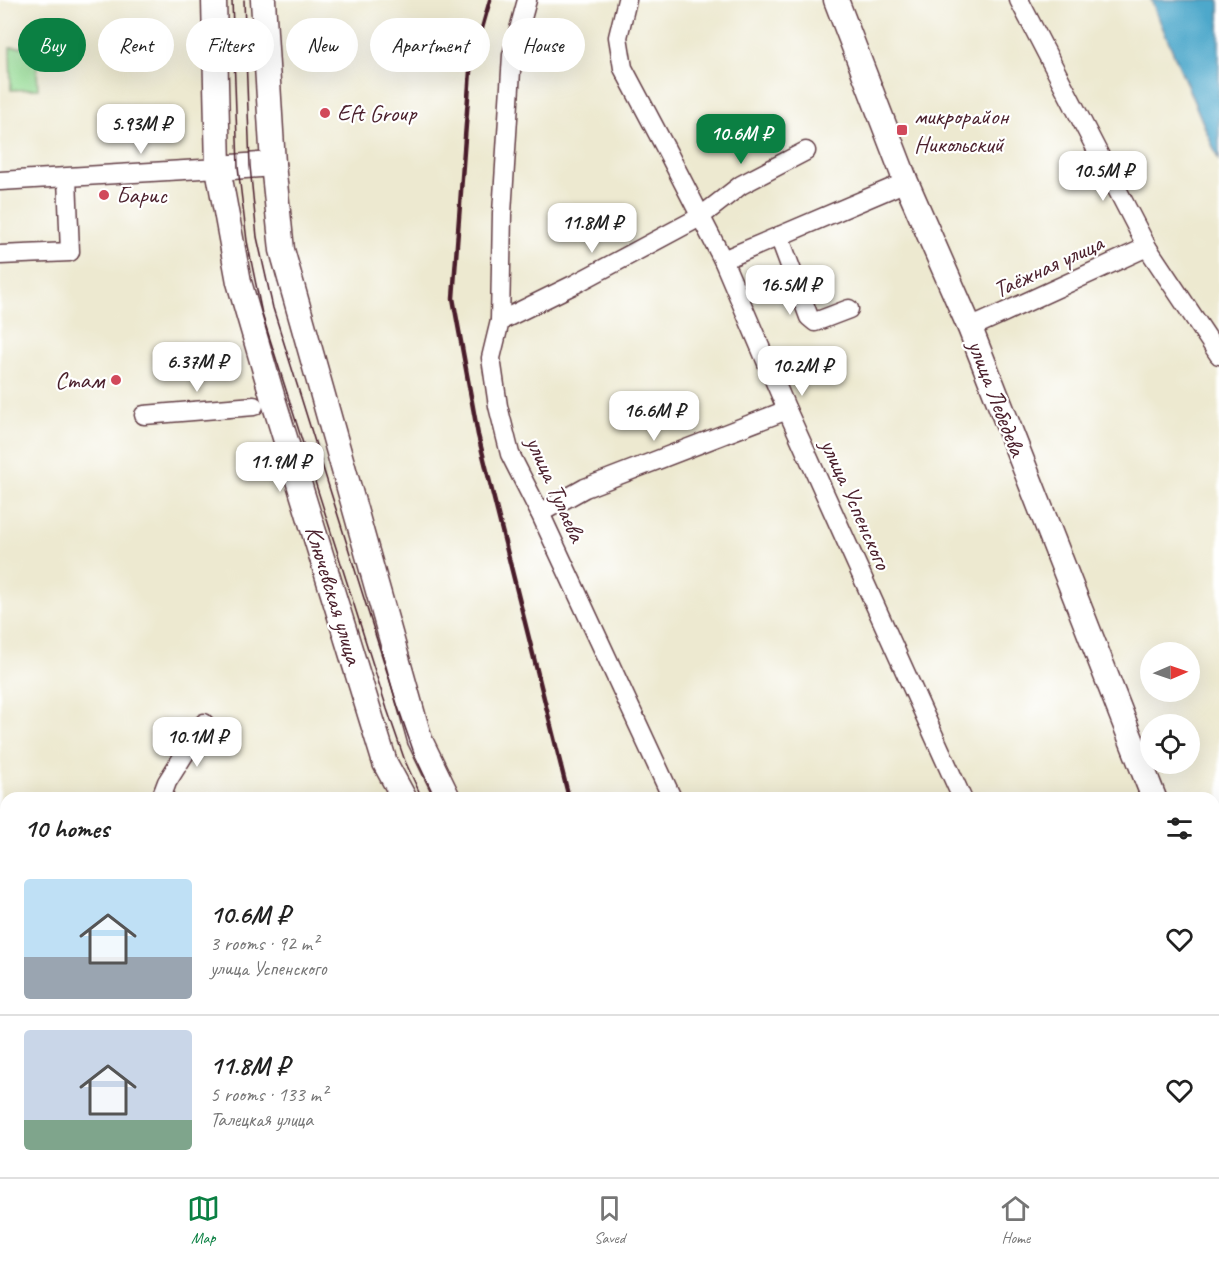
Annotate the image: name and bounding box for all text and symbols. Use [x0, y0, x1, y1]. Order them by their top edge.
chip: Buy [18, 18, 86, 72]
chip: Rent [98, 18, 174, 72]
chip: Filters [186, 18, 274, 72]
chip: New [286, 18, 358, 72]
chip: Apartment [370, 18, 490, 72]
chip: House [502, 18, 585, 72]
place label: Eft Group [337, 98, 418, 128]
place label: микрорайон Никольский [914, 101, 1010, 159]
pin: 5.93M ₽ [86, 104, 196, 155]
marker: Eft Group [318, 106, 332, 120]
text: 5.93M ₽ [111, 111, 171, 136]
pin: 10.6M ₽ [686, 114, 796, 165]
text: 10.6M ₽ [710, 121, 772, 146]
marker: микрорайон Никольский [895, 123, 909, 137]
pin: 10.5M ₽ [1048, 151, 1158, 202]
text: 10.5M ₽ [1073, 158, 1133, 183]
place label: Барис [116, 180, 168, 210]
marker: Барис [97, 188, 111, 202]
pin: 11.8M ₽ [537, 203, 647, 254]
text: 11.8M ₽ [562, 210, 622, 235]
street label: Таёжная улица [988, 227, 1109, 304]
pin: 16.5M ₽ [735, 265, 845, 316]
text: 16.5M ₽ [760, 272, 820, 297]
street label: улица Лебедева [960, 334, 1033, 462]
pin: 6.37M ₽ [142, 342, 252, 393]
pin: 10.2M ₽ [747, 346, 857, 397]
text: 6.37M ₽ [166, 349, 228, 374]
text: 10.2M ₽ [772, 353, 832, 378]
place label: Стам [55, 365, 106, 395]
marker: Стам [109, 373, 123, 387]
pin: 16.6M ₽ [599, 391, 709, 442]
text: 16.6M ₽ [623, 398, 685, 423]
street label: улица Тулаева [519, 430, 593, 548]
street label: улица Успенского [813, 432, 899, 575]
pin: 11.9M ₽ [225, 442, 335, 493]
text: 11.9M ₽ [250, 449, 310, 474]
street label: Ключевская улица [299, 522, 370, 669]
north arrow [1140, 642, 1200, 702]
map controls [1140, 642, 1200, 774]
button: locate [1140, 714, 1200, 774]
pin: 10.1M ₽ [142, 717, 252, 768]
text: 10.1M ₽ [167, 724, 227, 749]
text: 10 homes [24, 812, 109, 845]
icon: filters [1163, 812, 1196, 845]
text: 10.6M ₽ [210, 898, 289, 931]
icon: home [72, 903, 144, 975]
icon: heart [1163, 923, 1196, 956]
text: 3 rooms · 92 m² [210, 931, 318, 956]
text: улица Успенского [210, 956, 326, 981]
text: 11.8M ₽ [210, 1049, 289, 1082]
icon: home [72, 1054, 144, 1126]
icon: heart [1163, 1074, 1196, 1107]
text: 5 rooms · 133 m² [210, 1082, 327, 1107]
text: Талецкая улица [210, 1107, 313, 1132]
tab: Map [187, 1192, 220, 1248]
tab: Saved [593, 1192, 626, 1248]
tab: Home [999, 1192, 1032, 1248]

